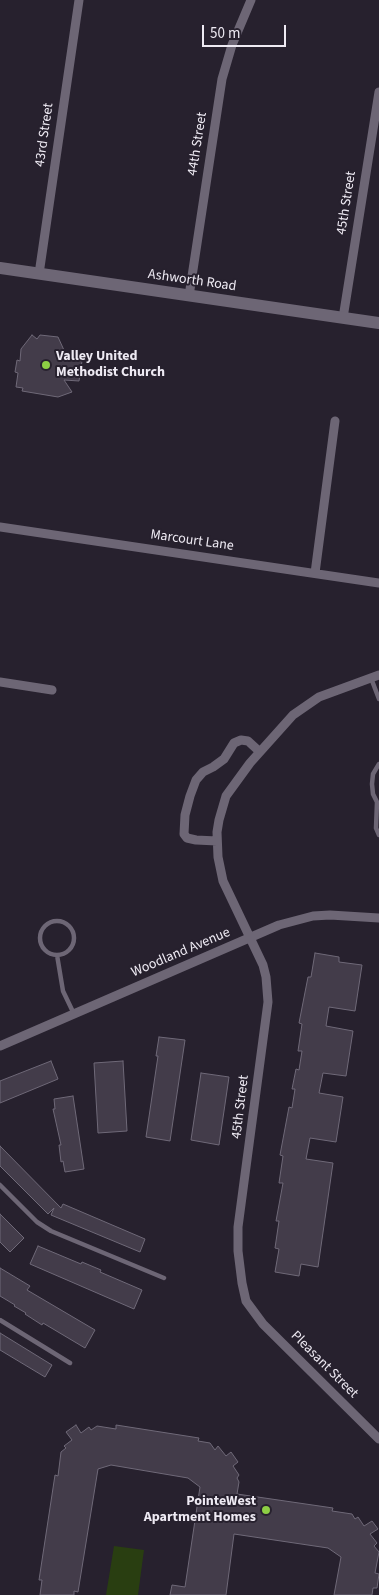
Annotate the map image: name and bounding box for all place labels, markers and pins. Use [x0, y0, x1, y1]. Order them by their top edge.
place label: Valley United Methodist Church [56, 349, 165, 382]
marker: Valley United Methodist Church [40, 359, 52, 371]
place label: PointeWest Apartment Homes [144, 1494, 256, 1526]
marker: PointeWest Apartment Homes [260, 1504, 272, 1516]

